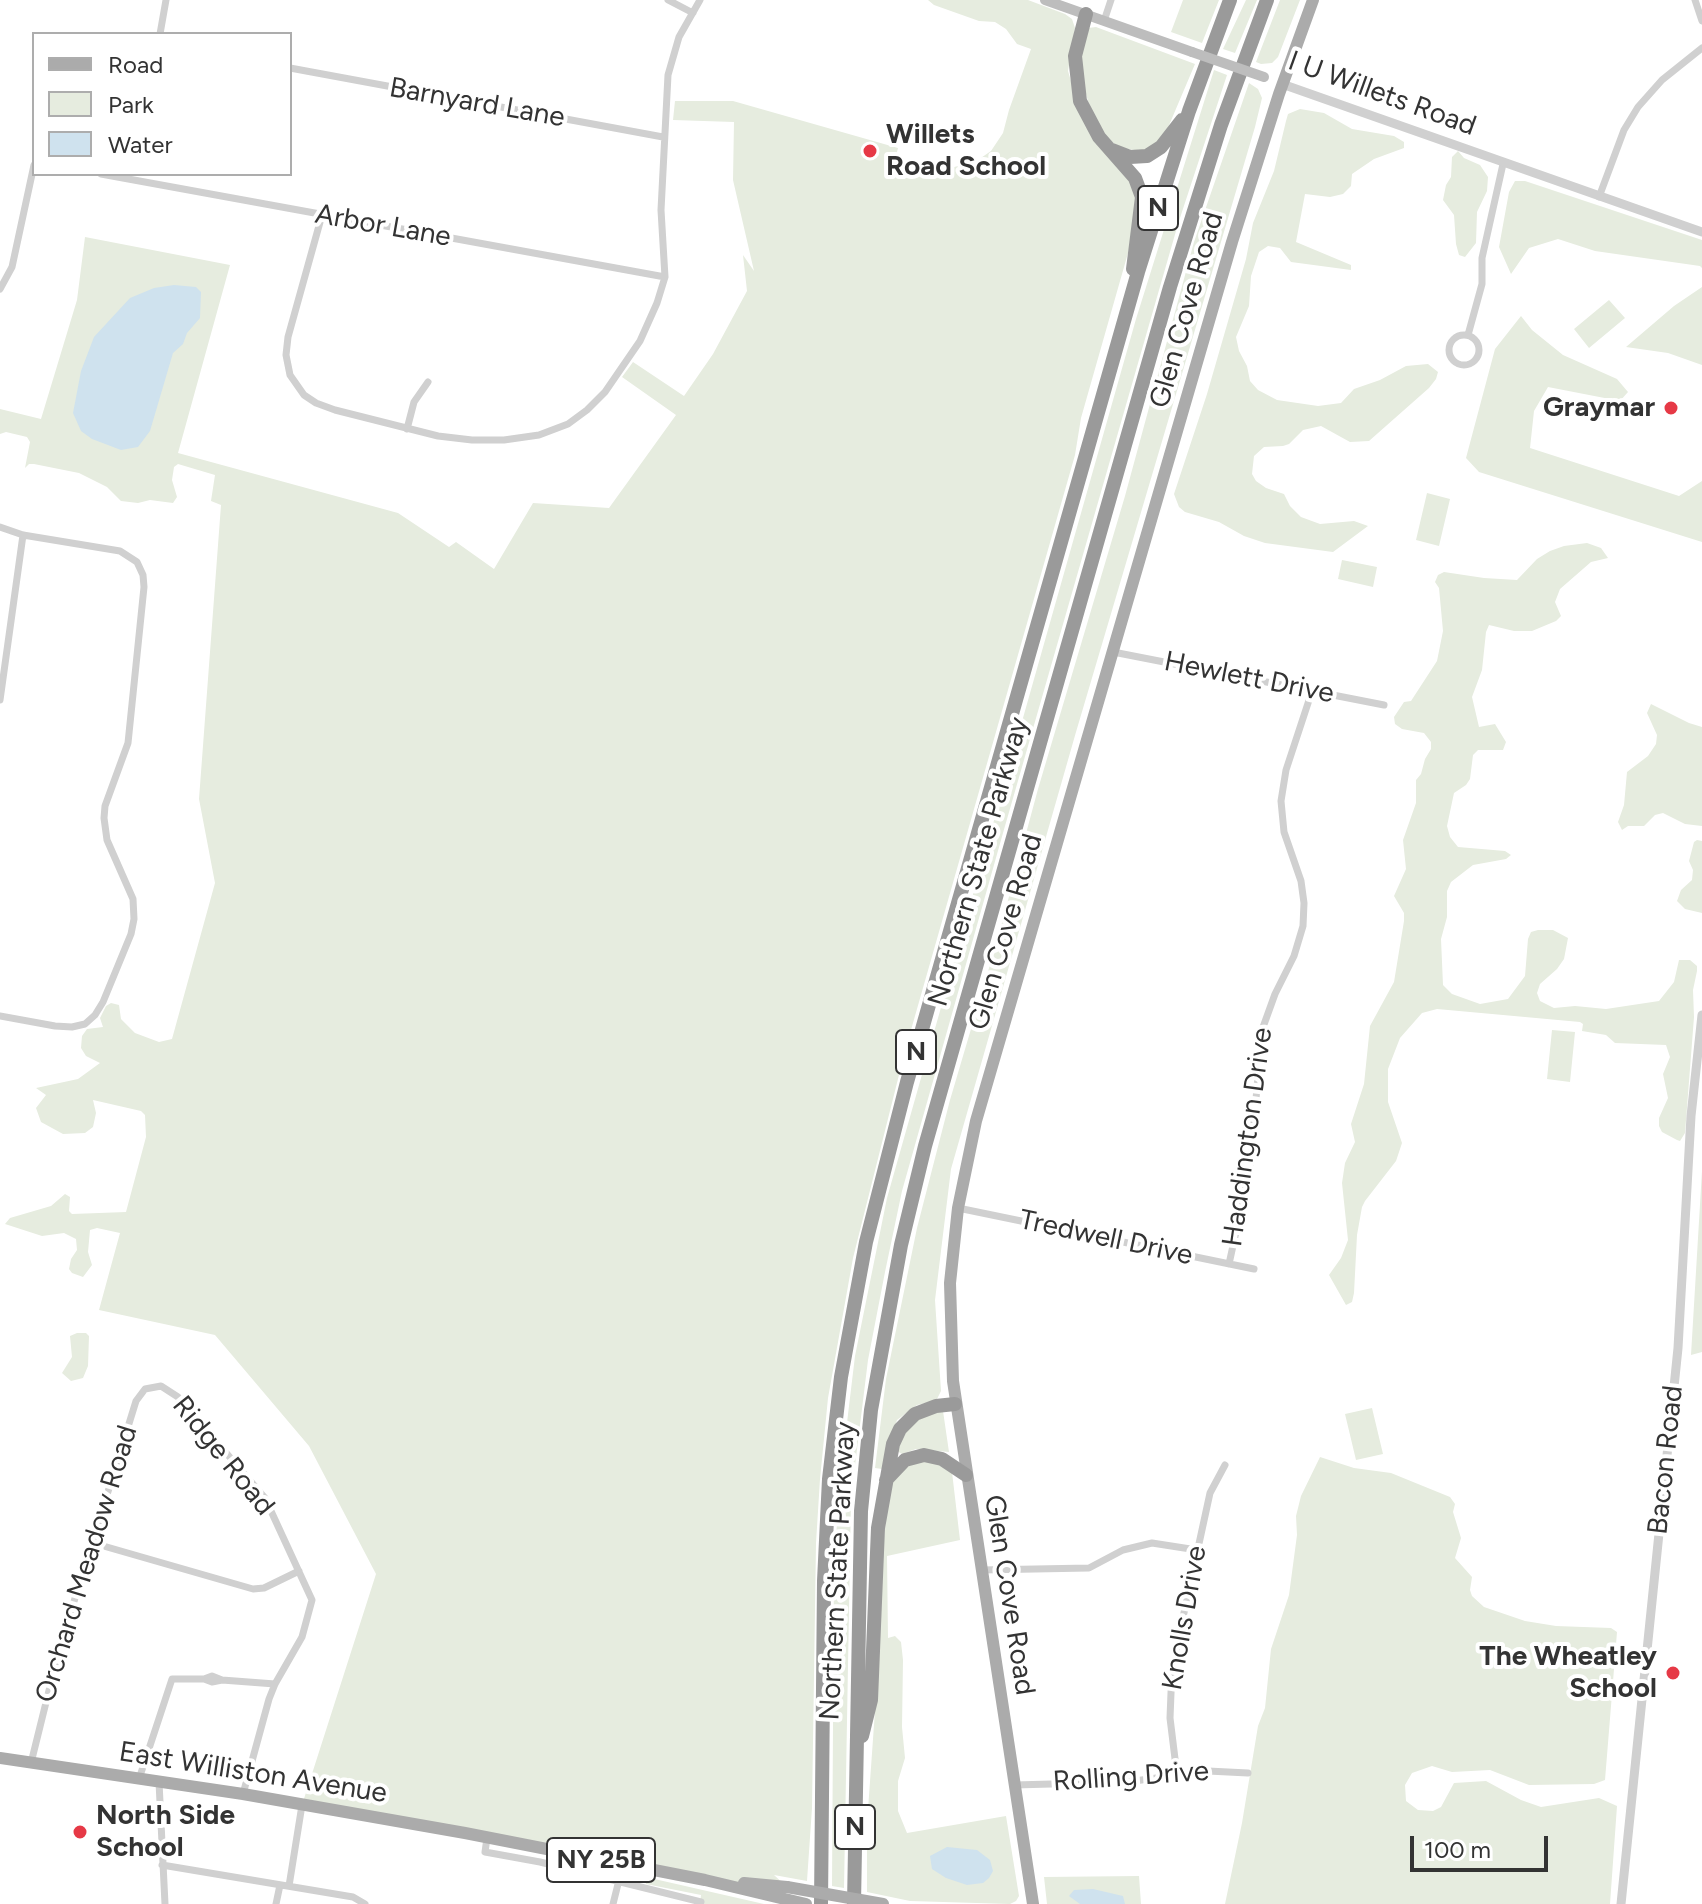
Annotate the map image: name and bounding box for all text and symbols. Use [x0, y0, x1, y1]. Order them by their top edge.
legend [32, 32, 292, 176]
street label: I U Willets Road [1284, 44, 1480, 144]
text: Road [108, 50, 163, 79]
street label: Barnyard Lane [387, 71, 567, 135]
text: Park [108, 90, 154, 119]
place label: Willets Road School [886, 118, 1046, 184]
text: Water [108, 130, 173, 159]
marker: Willets Road School [861, 142, 879, 160]
road number: N [1138, 186, 1178, 230]
street label: Arbor Lane [313, 198, 453, 254]
street label: Glen Cove Road [1143, 208, 1231, 412]
place label: Graymar [1543, 391, 1655, 425]
marker: Graymar [1662, 399, 1680, 417]
street label: Hewlett Drive [1161, 645, 1337, 711]
street label: Northern State Parkway [922, 714, 1036, 1010]
street label: Glen Cove Road [962, 830, 1050, 1034]
street label: Haddington Drive [1216, 1025, 1280, 1249]
road number: N [896, 1030, 936, 1074]
street label: Tredwell Drive [1016, 1203, 1196, 1273]
street label: Bacon Road [1641, 1384, 1691, 1536]
street label: Ridge Road [165, 1390, 281, 1522]
street label: Orchard Meadow Road [29, 1421, 145, 1707]
street label: Northern State Parkway [813, 1421, 863, 1721]
street label: Glen Cove Road [977, 1493, 1041, 1697]
street label: Knolls Drive [1156, 1543, 1214, 1693]
place label: The Wheatley School [1479, 1640, 1657, 1706]
marker: The Wheatley School [1664, 1664, 1682, 1682]
street label: East Williston Avenue [117, 1735, 389, 1811]
street label: Rolling Drive [1052, 1755, 1210, 1799]
place label: North Side School [96, 1799, 235, 1865]
road number: N [835, 1805, 875, 1849]
scale bar [1414, 1820, 1552, 1870]
marker: North Side School [71, 1823, 89, 1841]
text: 100 m [1424, 1835, 1491, 1864]
road number: NY 25B [547, 1838, 655, 1882]

